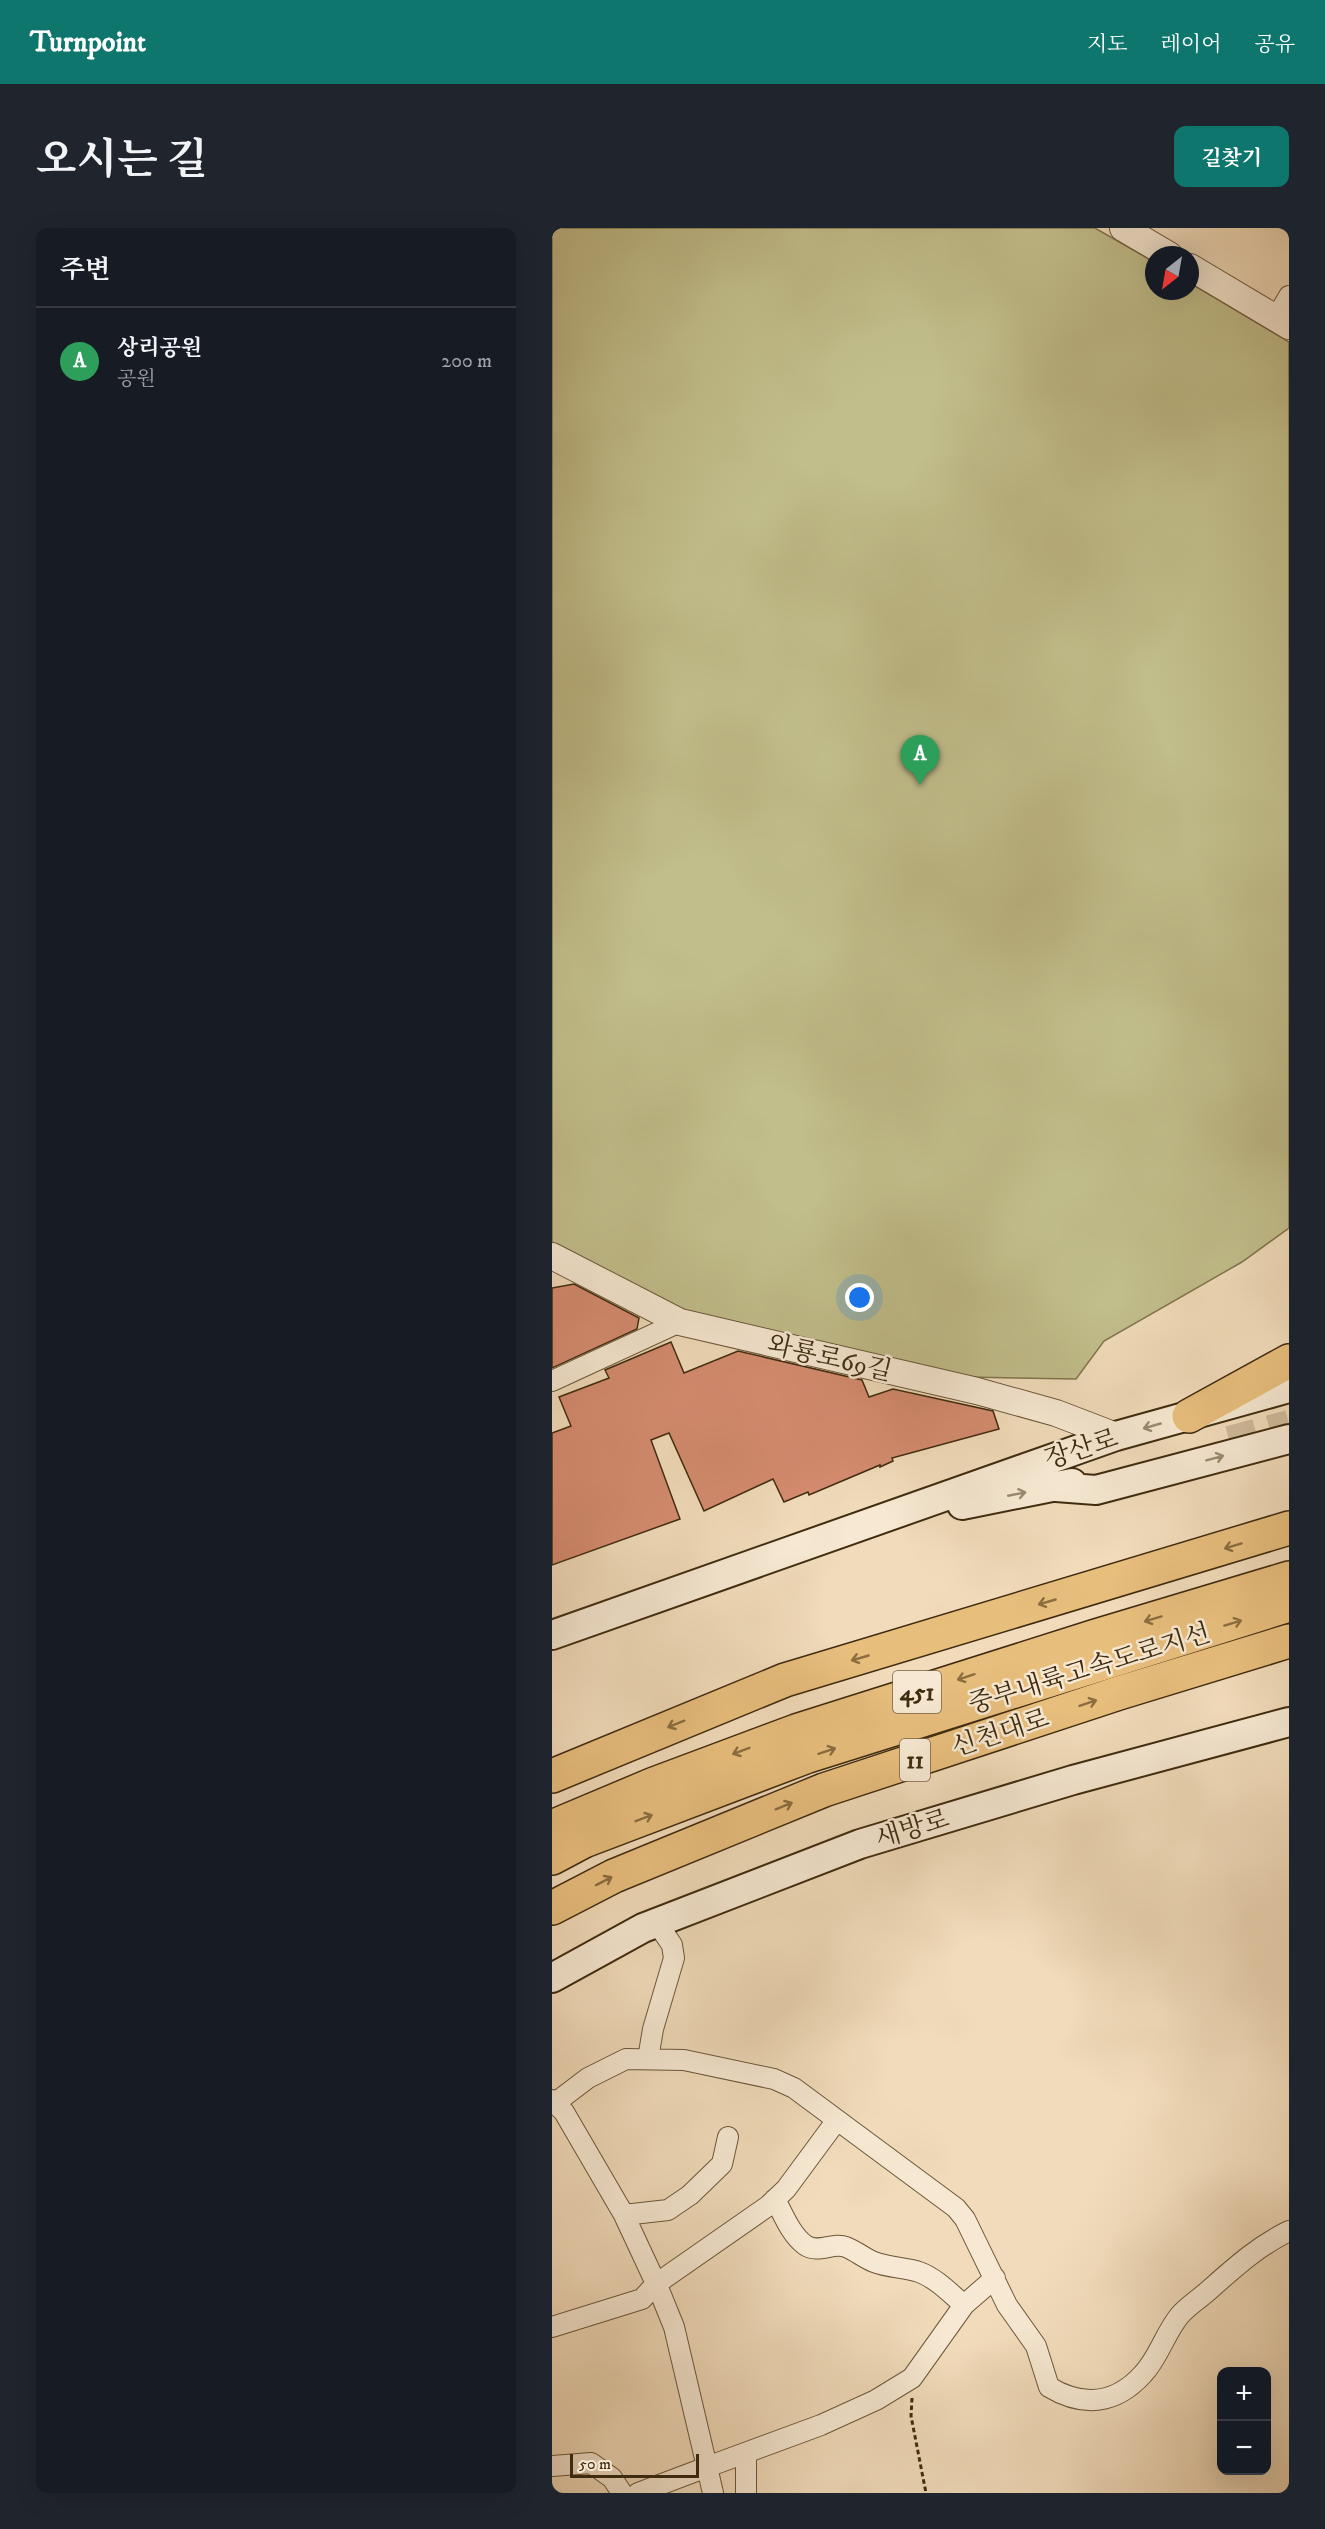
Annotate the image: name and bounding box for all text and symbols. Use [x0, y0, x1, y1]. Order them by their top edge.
text: Turnpoint [30, 25, 146, 60]
text: 지도 [1087, 32, 1128, 58]
text: 레이어 [1161, 32, 1221, 58]
text: 공유 [1254, 32, 1295, 58]
button: 길찾기 [1174, 126, 1289, 187]
text: 오시는 길 [36, 135, 207, 187]
north arrow [1145, 246, 1199, 300]
text: 주변 [60, 254, 110, 287]
text: 상리공원 [117, 335, 202, 362]
text: A [73, 349, 86, 374]
text: 200 m [441, 349, 492, 374]
text: 공원 [117, 367, 156, 392]
pin: A [900, 736, 940, 785]
your location [845, 1283, 874, 1312]
street label: 와룡로69길 [764, 1328, 895, 1389]
one-way arrow [1143, 1421, 1162, 1432]
street label: 장산로 [1041, 1422, 1122, 1477]
one-way arrow [1205, 1452, 1224, 1464]
one-way arrow [1007, 1489, 1027, 1500]
one-way arrow [1224, 1541, 1243, 1552]
one-way arrow [1037, 1597, 1056, 1608]
one-way arrow [1143, 1614, 1162, 1625]
one-way arrow [1223, 1616, 1242, 1627]
street label: 중부내륙고속도로지선 [965, 1617, 1214, 1722]
one-way arrow [850, 1653, 869, 1664]
road number: 451 [893, 1671, 941, 1713]
one-way arrow [957, 1672, 976, 1683]
one-way arrow [1078, 1697, 1097, 1708]
street label: 신천대로 [948, 1702, 1053, 1765]
one-way arrow [668, 1719, 686, 1730]
road number: 11 [900, 1739, 930, 1781]
one-way arrow [817, 1744, 836, 1755]
one-way arrow [733, 1747, 751, 1758]
one-way arrow [774, 1800, 793, 1811]
street label: 새방로 [872, 1803, 953, 1856]
one-way arrow [634, 1812, 653, 1823]
one-way arrow [595, 1875, 613, 1887]
map controls [1217, 2367, 1271, 2475]
button: + [1217, 2367, 1271, 2421]
button: − [1217, 2421, 1271, 2475]
scale bar [570, 2451, 699, 2478]
text: 50 m [579, 2454, 611, 2474]

